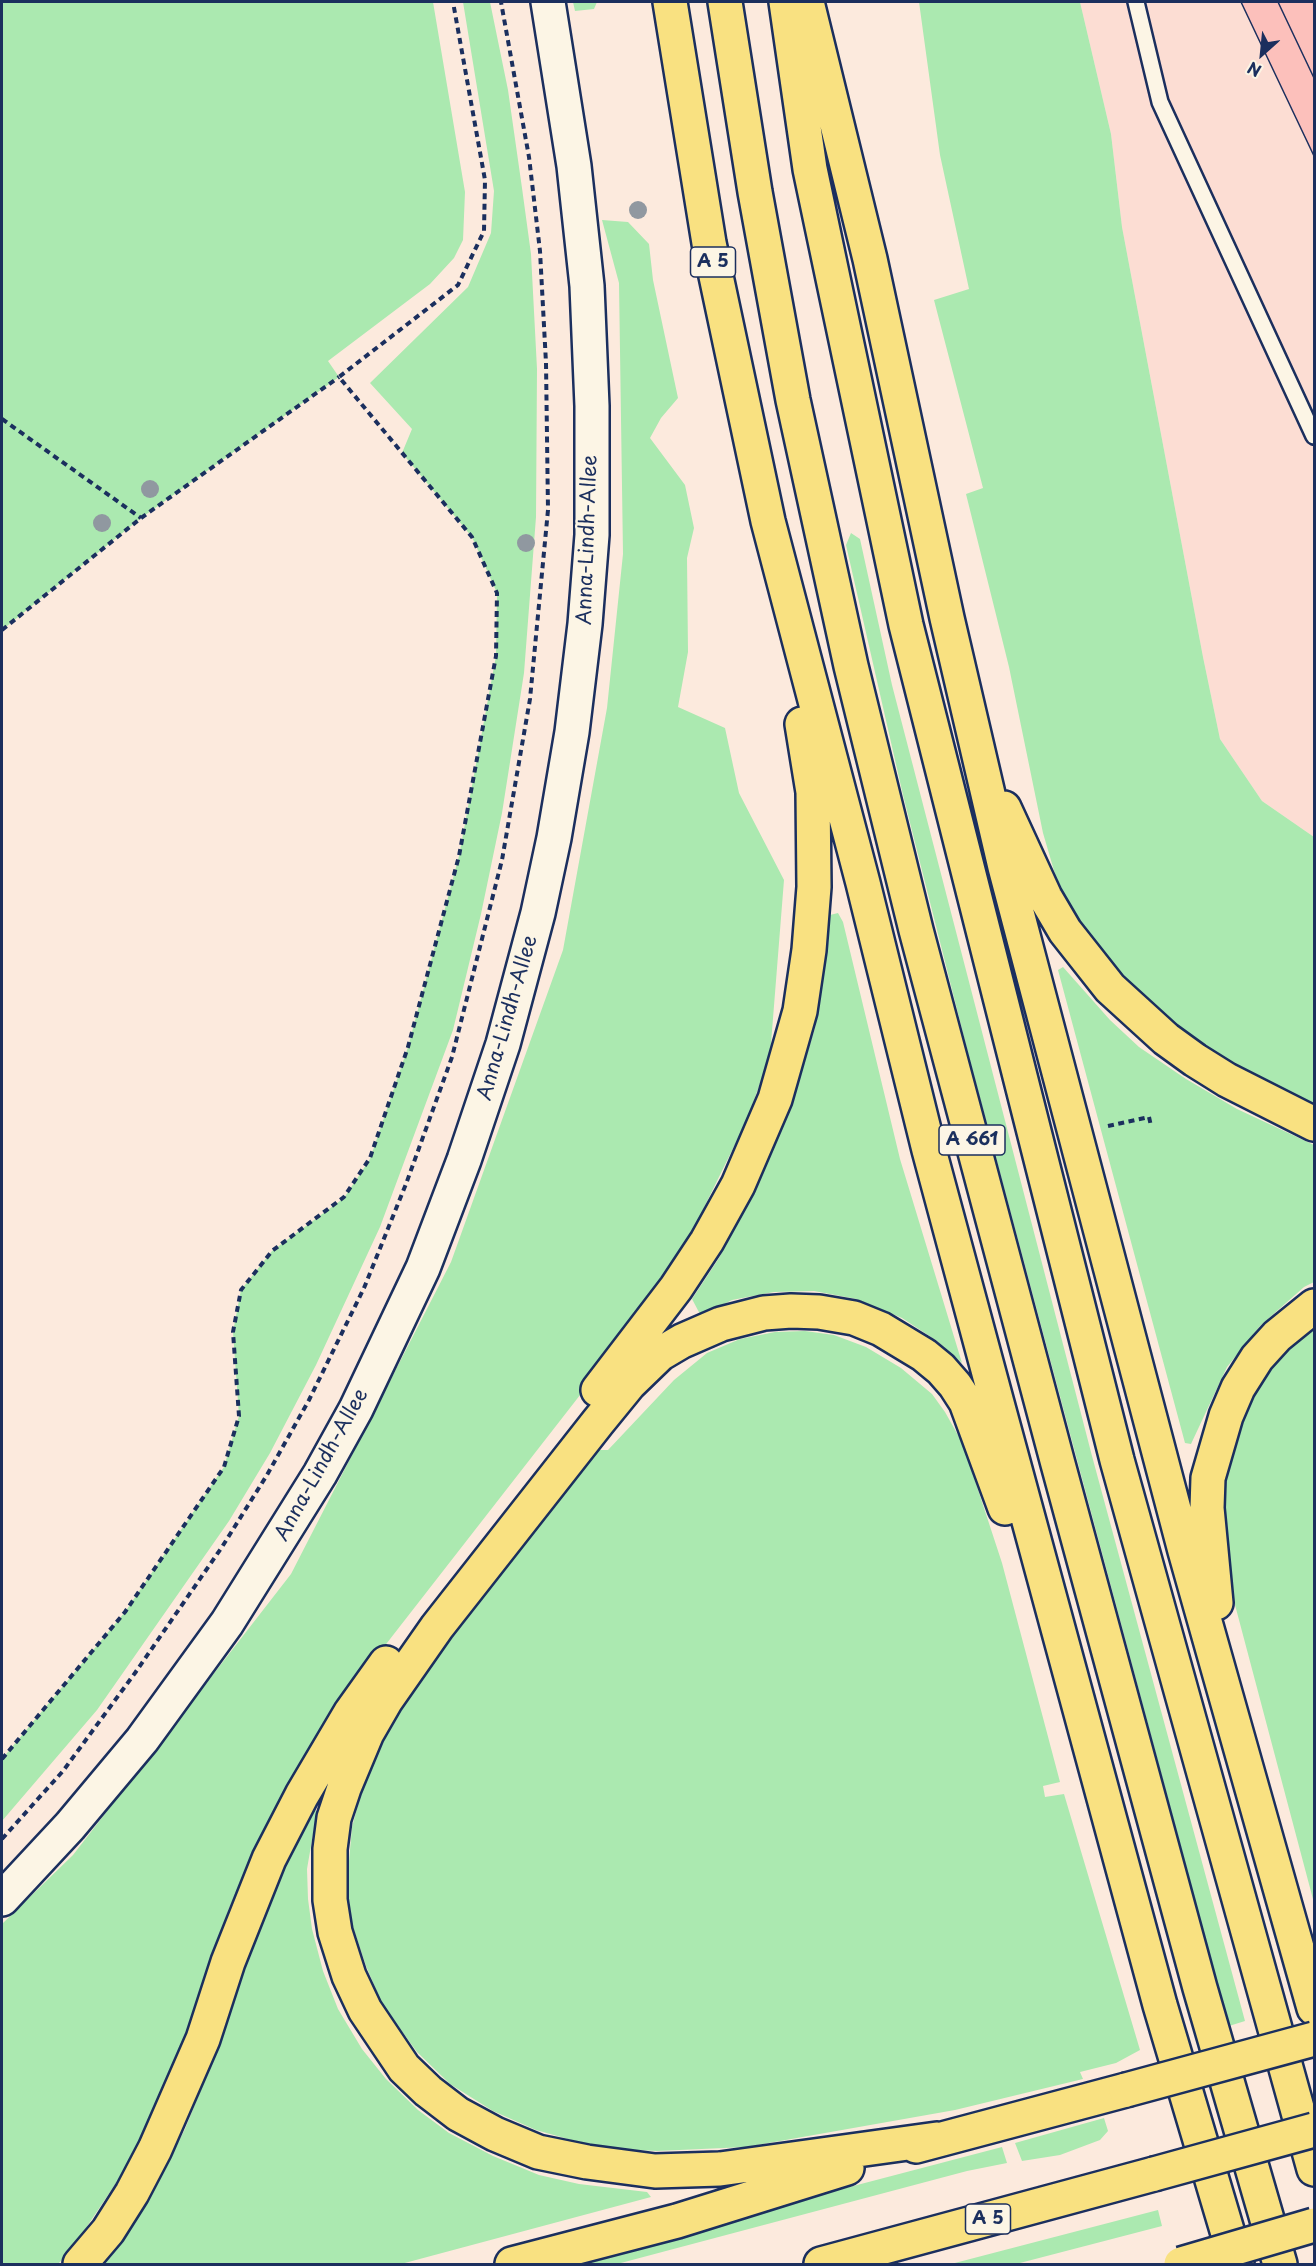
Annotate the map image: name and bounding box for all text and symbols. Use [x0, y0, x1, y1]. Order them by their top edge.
north arrow [1232, 24, 1292, 84]
text: N [1243, 56, 1265, 84]
road number: A 5 [690, 247, 736, 277]
street label: Anna-Lindh-Allee [573, 454, 603, 626]
street label: Anna-Lindh-Allee [473, 933, 543, 1103]
road number: A 661 [939, 1125, 1005, 1155]
street label: Anna-Lindh-Allee [270, 1385, 374, 1545]
road number: A 5 [966, 2204, 1010, 2234]

